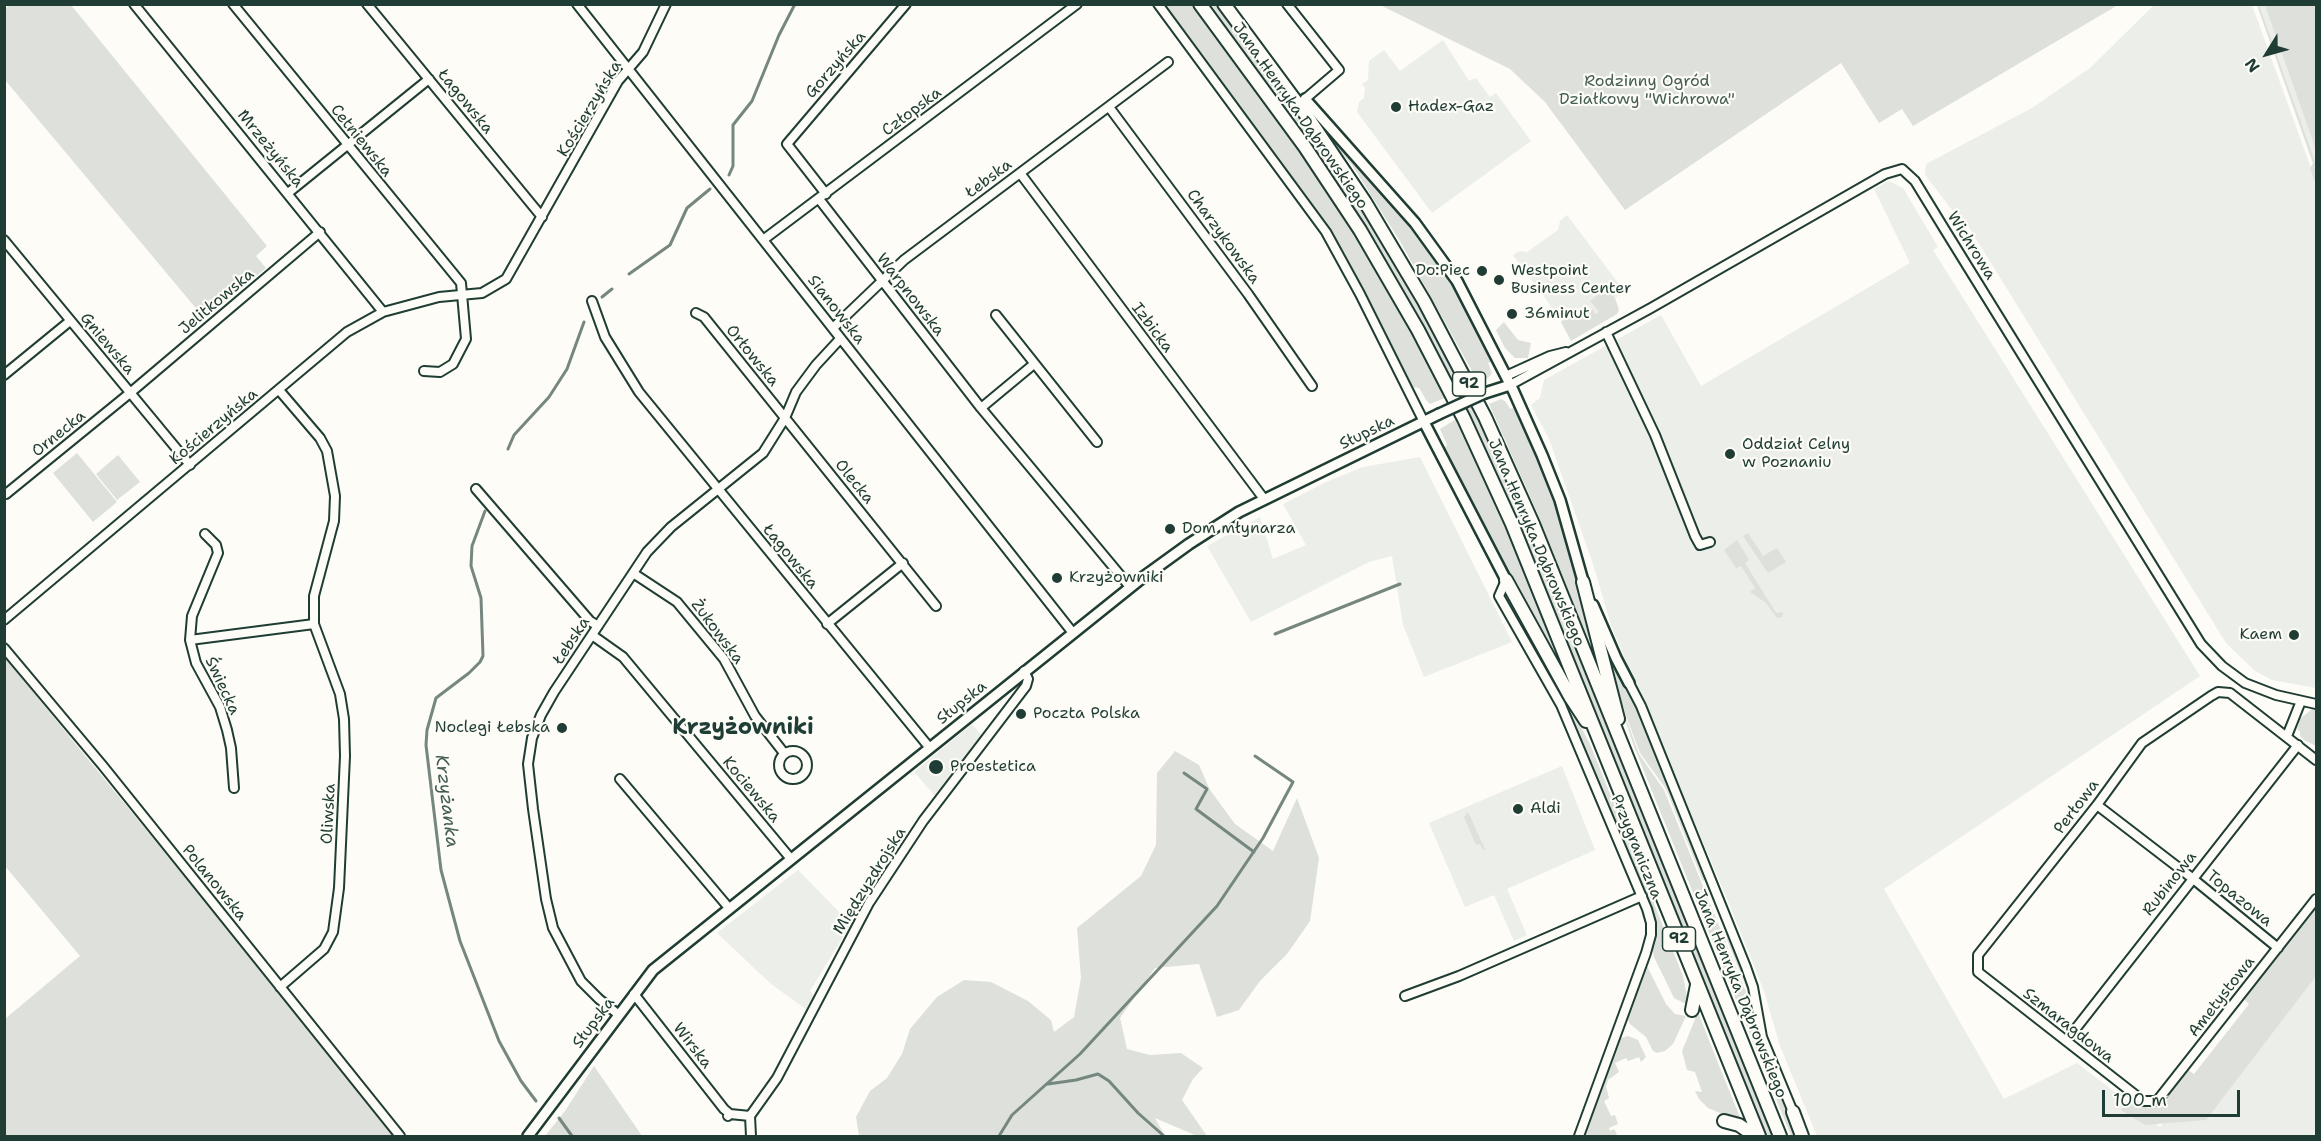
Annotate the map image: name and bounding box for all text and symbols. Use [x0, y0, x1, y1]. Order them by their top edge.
street label: Jana Henryka Dąbrowskiego [1228, 19, 1372, 213]
north arrow [2237, 24, 2297, 84]
street label: Gorzyńska [802, 27, 870, 103]
text: N [2240, 54, 2264, 77]
street label: Kościerzyńska [554, 57, 626, 161]
street label: Łagowska [433, 66, 497, 138]
park label: Rodzinny Ogród Działkowy "Wichrowa" [1559, 72, 1735, 110]
street label: Człopska [879, 83, 945, 141]
place label: Hadex-Gaz [1408, 97, 1494, 117]
marker: Hadex-Gaz [1389, 100, 1403, 114]
street label: Cetniewska [326, 101, 396, 181]
street label: Mrzeżyńska [233, 106, 307, 192]
street label: Łebska [962, 155, 1016, 203]
street label: Charzykowska [1182, 186, 1264, 288]
street label: Wichrowa [1942, 208, 2000, 284]
street label: Warpnowska [872, 250, 948, 340]
place label: Do:Piec [1415, 261, 1470, 281]
place label: Westpoint Business Center [1511, 261, 1632, 299]
marker: Do:Piec [1475, 264, 1489, 278]
street label: Jelitkowska [176, 265, 258, 339]
street label: Sianowska [803, 272, 869, 348]
marker: Westpoint Business Center [1492, 273, 1506, 287]
street label: Izbicka [1127, 299, 1177, 357]
place label: 36minut [1524, 304, 1590, 324]
marker: 36minut [1505, 307, 1519, 321]
street label: Gniewska [76, 309, 138, 379]
street label: Orłowska [721, 321, 783, 391]
road number: 92 [1452, 372, 1486, 396]
street label: Kościerzyńska [166, 385, 262, 469]
street label: Ornecka [28, 407, 90, 461]
street label: Słupska [1336, 411, 1398, 455]
place label: Oddział Celny w Poznaniu [1742, 435, 1850, 473]
street label: Jana Henryka Dąbrowskiego [1484, 436, 1588, 650]
marker: Oddział Celny w Poznaniu [1723, 447, 1737, 461]
street label: Olecka [830, 456, 878, 508]
place label: Dom młynarza [1182, 519, 1296, 539]
street label: Łagowska [758, 521, 822, 593]
marker: Dom młynarza [1163, 522, 1177, 536]
place label: Krzyżowniki [1069, 568, 1164, 588]
marker: Krzyżowniki [1050, 571, 1064, 585]
street label: Żukowska [686, 596, 748, 668]
street label: Łebska [550, 614, 594, 668]
place label: Kaem [2239, 625, 2282, 645]
marker: Kaem [2287, 628, 2301, 642]
street label: Świecka [200, 654, 244, 718]
street label: Słupska [933, 677, 991, 729]
place label: Poczta Polska [1033, 704, 1140, 724]
marker: Poczta Polska [1014, 707, 1028, 721]
district label: Krzyżowniki [672, 715, 814, 741]
place label: Noclegi Łebska [434, 718, 550, 738]
marker: Noclegi Łebska [555, 721, 569, 735]
water label: Krzyżanka [430, 753, 462, 849]
street label: Kociewska [718, 753, 784, 827]
place label: Proestetica [950, 757, 1036, 777]
marker: Proestetica [927, 758, 945, 776]
street label: Perłowa [2050, 776, 2104, 838]
street label: Oliwska [318, 783, 340, 845]
street label: Przygraniczna [1606, 792, 1666, 902]
place label: Aldi [1530, 799, 1561, 819]
marker: Aldi [1511, 802, 1525, 816]
street label: Międzyzdrojska [829, 824, 911, 938]
street label: Polanowska [177, 841, 251, 925]
street label: Rubinowa [2139, 848, 2201, 920]
street label: Topazowa [2202, 867, 2276, 931]
street label: Jana Henryka Dąbrowskiego [1689, 887, 1791, 1101]
road number: 92 [1662, 927, 1696, 951]
street label: Ametystowa [2185, 953, 2259, 1041]
street label: Szmaragdowa [2019, 984, 2117, 1068]
street label: Słupska [569, 994, 619, 1052]
street label: Wirska [668, 1019, 716, 1073]
scale bar [2105, 1078, 2243, 1116]
text: 100 m [2113, 1088, 2167, 1112]

